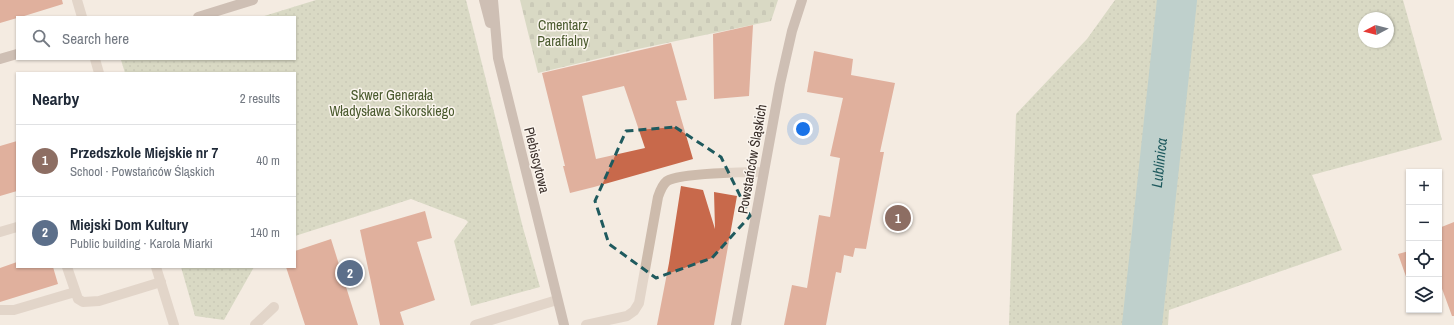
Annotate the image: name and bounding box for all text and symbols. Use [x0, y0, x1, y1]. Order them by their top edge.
north arrow [1358, 12, 1394, 48]
search box [16, 16, 296, 60]
park label: Cmentarz Parafialny [537, 16, 589, 50]
icon: search [30, 27, 52, 49]
text: Search here [62, 28, 129, 49]
park label: Skwer Generała Władysława Sikorskiego [329, 86, 455, 120]
text: Nearby [32, 87, 79, 110]
text: 2 results [240, 90, 280, 107]
street label: Powstańców Śląskich [733, 103, 771, 215]
your location [793, 119, 813, 139]
street label: Plebiscytowa [520, 125, 554, 196]
water label: Lublinica [1146, 137, 1172, 189]
text: Przedszkole Miejskie nr 7 [70, 142, 218, 163]
text: 1 [42, 152, 48, 169]
text: 40 m [256, 152, 280, 169]
text: School · Powstańców Śląskich [70, 163, 215, 180]
map controls [1406, 169, 1442, 313]
button: + [1406, 169, 1442, 205]
pin: 1 [885, 203, 911, 233]
button: − [1406, 205, 1442, 241]
text: Miejski Dom Kultury [70, 214, 188, 235]
text: 2 [42, 224, 48, 241]
text: 140 m [250, 224, 280, 241]
text: Public building · Karola Miarki [70, 235, 213, 252]
button: locate [1406, 241, 1442, 277]
pin: 2 [337, 258, 363, 288]
button: layers [1406, 277, 1442, 313]

